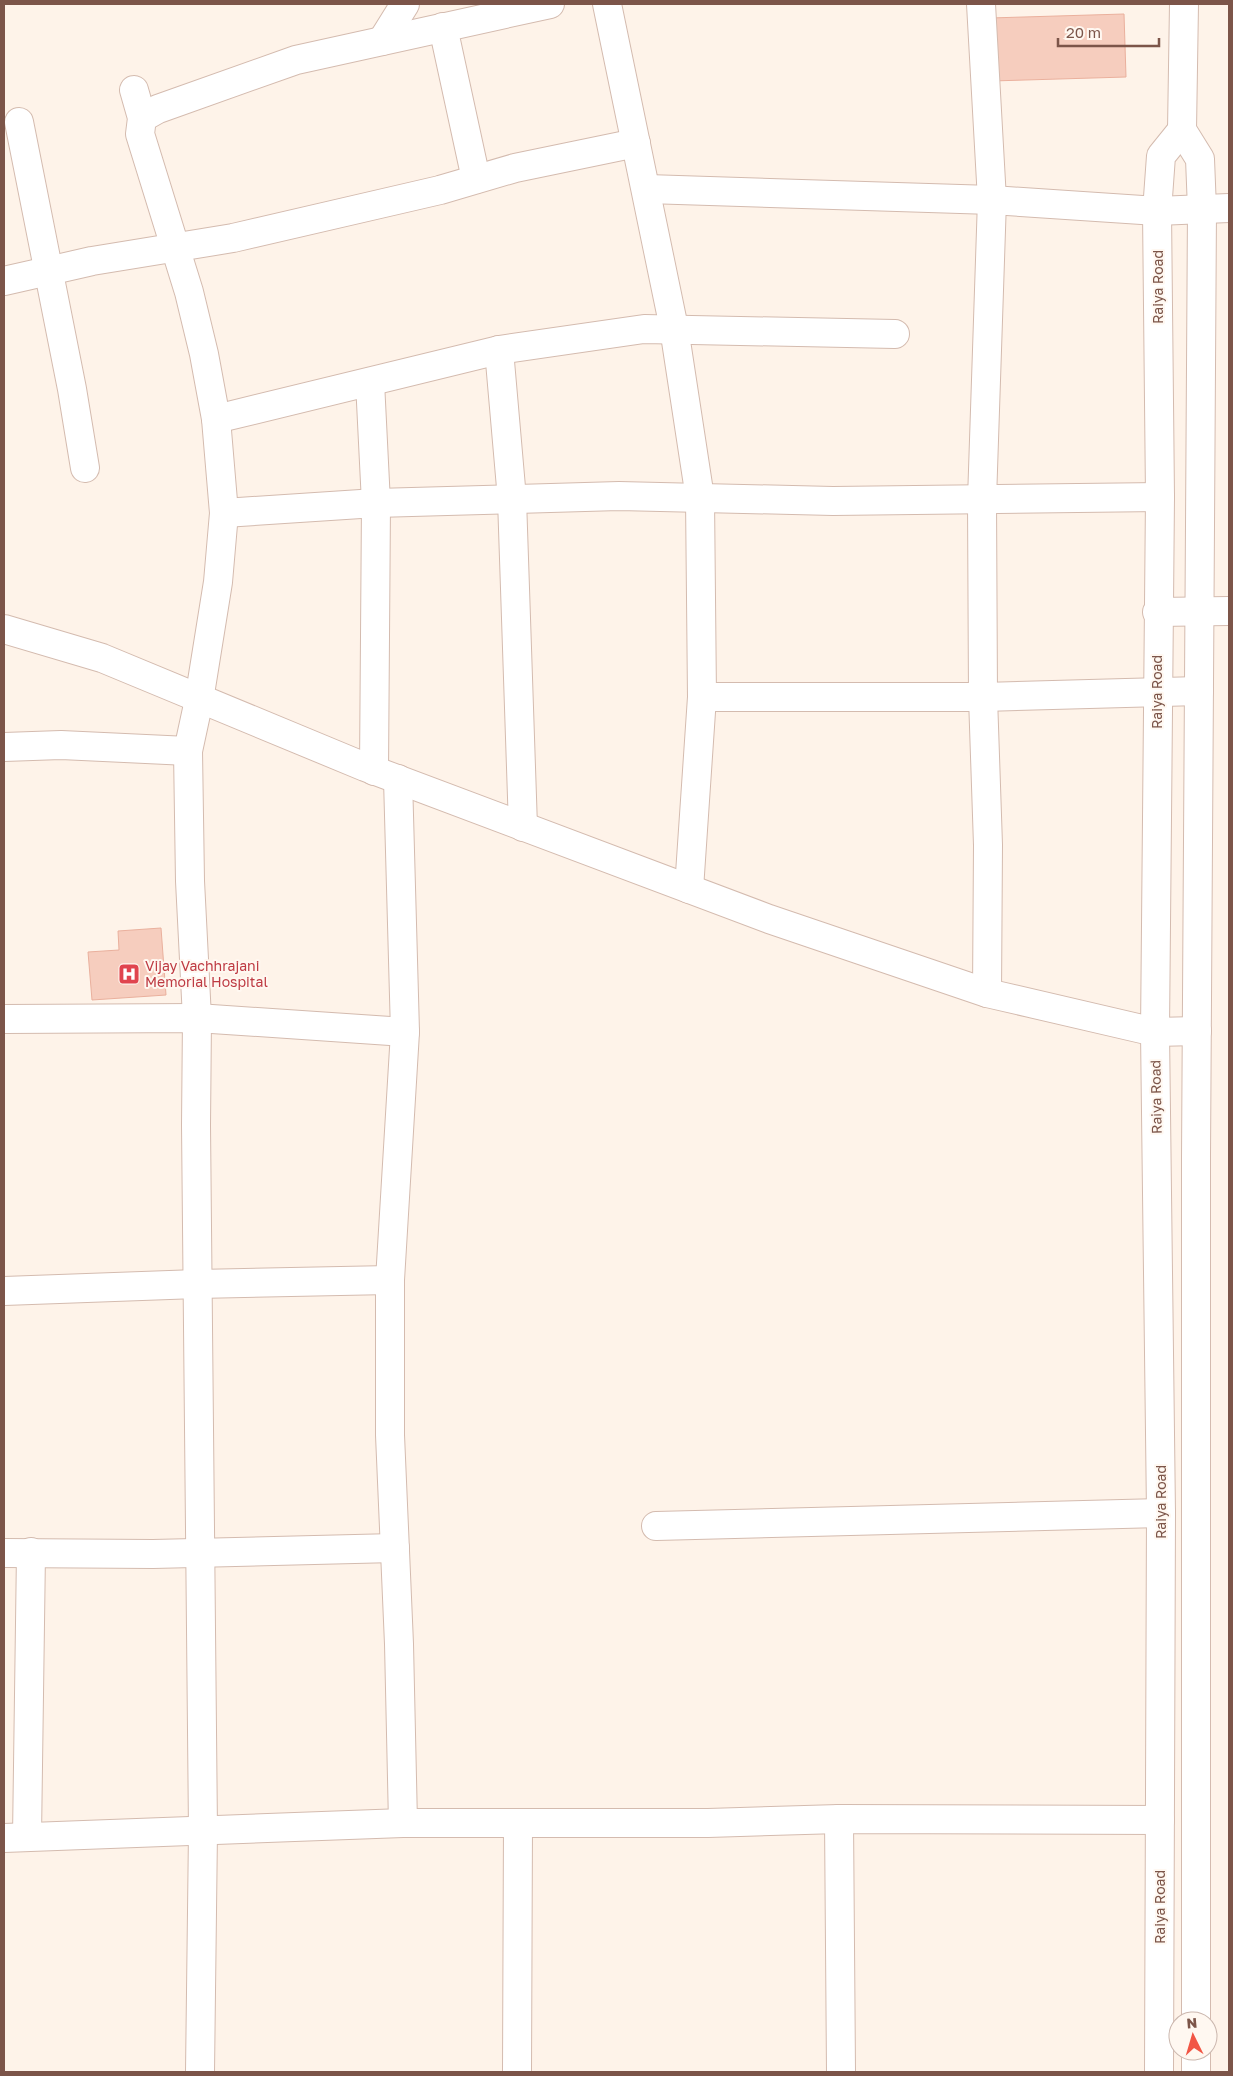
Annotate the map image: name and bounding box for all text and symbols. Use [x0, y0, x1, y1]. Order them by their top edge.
scale bar [1058, 15, 1159, 47]
text: 20 m [1066, 23, 1101, 41]
street label: Raiya Road [1149, 250, 1166, 324]
street label: Raiya Road [1148, 655, 1165, 729]
place label: Vijay Vachhrajani Memorial Hospital [145, 957, 268, 990]
hospital icon: Vijay Vachhrajani Memorial Hospital [117, 962, 141, 986]
street label: Raiya Road [1146, 1060, 1165, 1134]
street label: Raiya Road [1152, 1465, 1169, 1539]
street label: Raiya Road [1151, 1870, 1168, 1944]
north arrow [1168, 2011, 1218, 2061]
text: N [1186, 2014, 1198, 2031]

